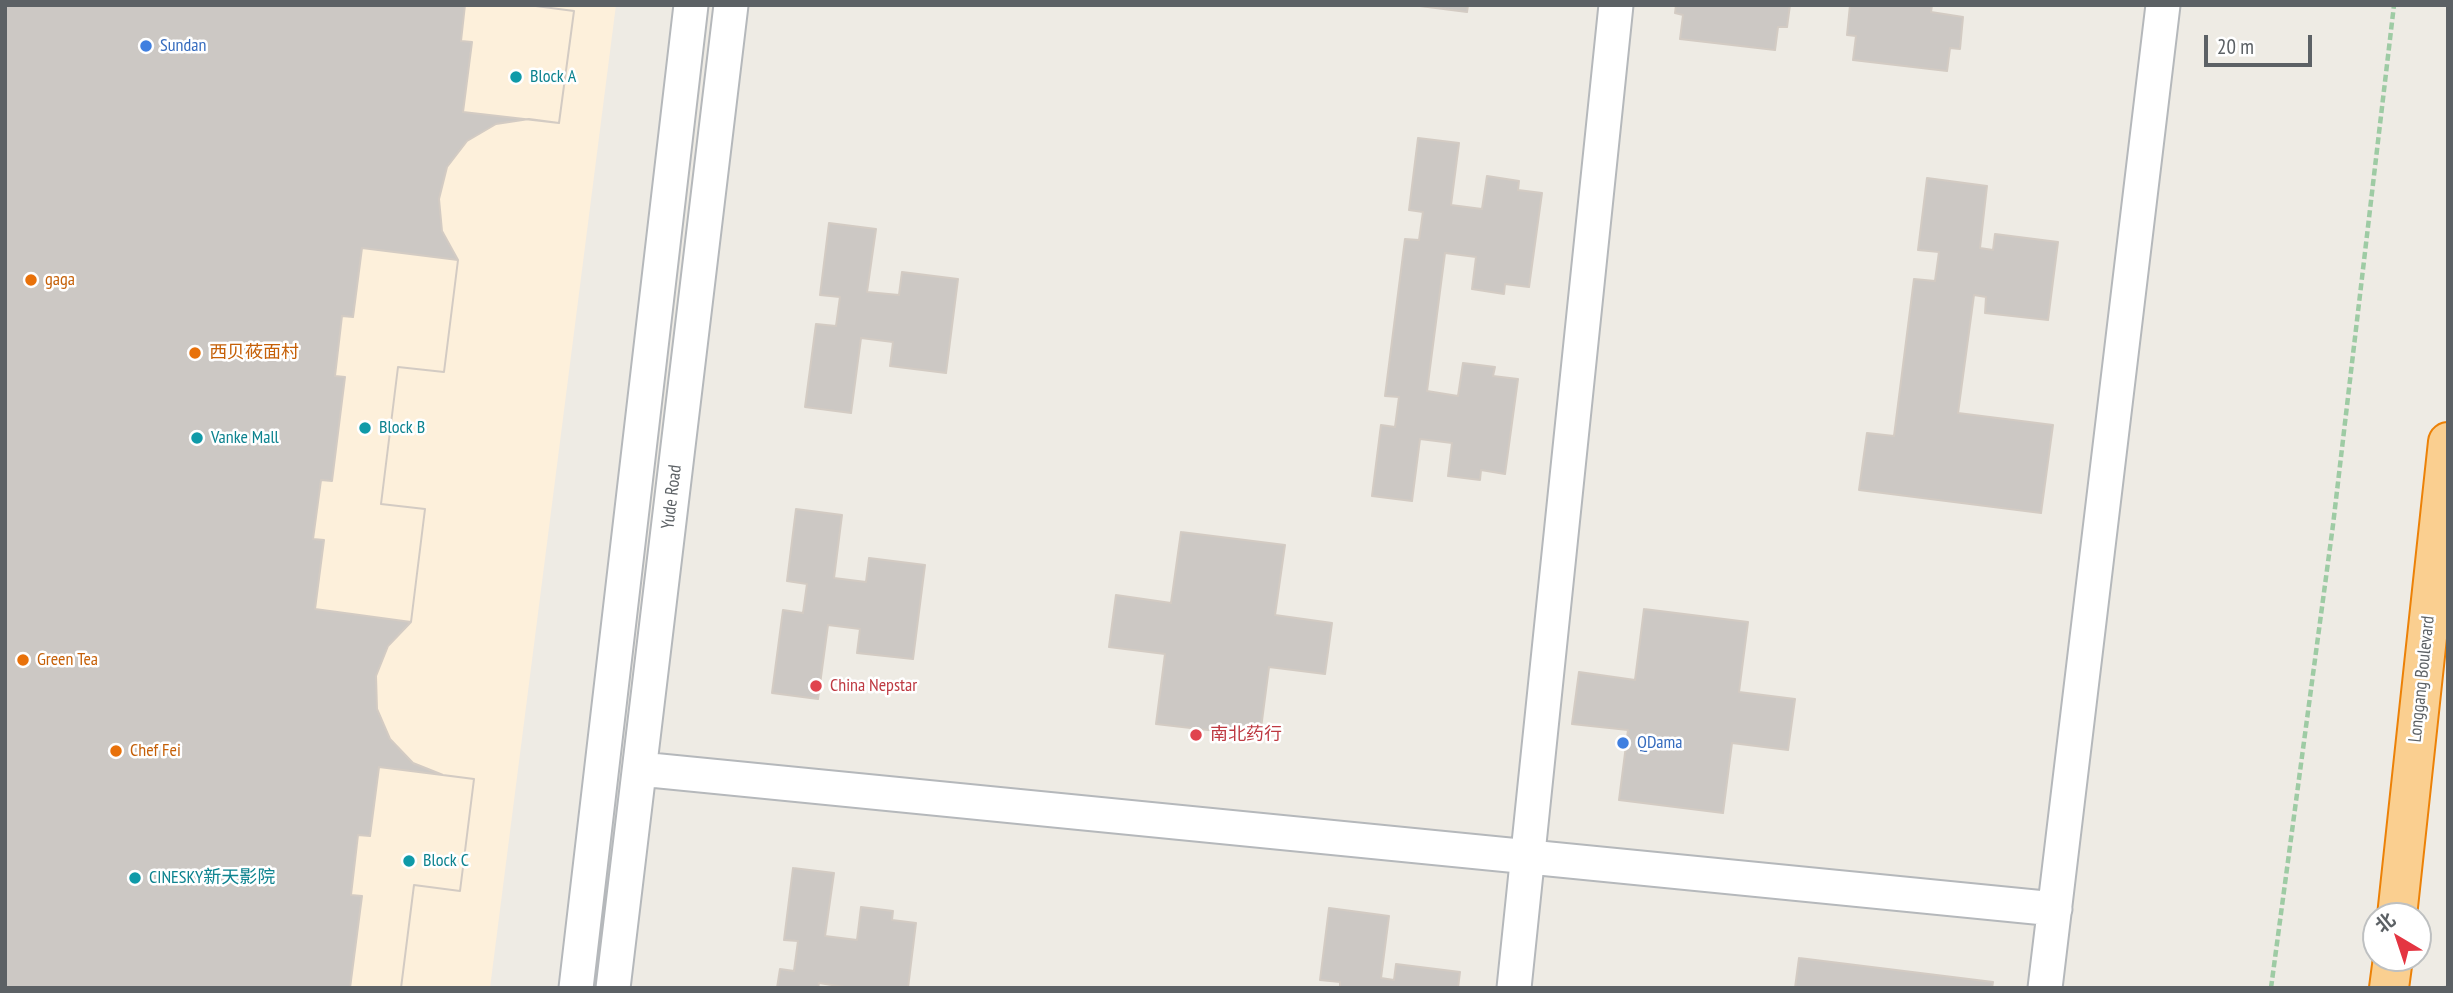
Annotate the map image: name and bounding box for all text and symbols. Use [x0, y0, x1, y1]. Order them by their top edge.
scale bar [2208, 21, 2316, 65]
text: 20 m [2217, 33, 2254, 60]
place label: Sundan [160, 35, 206, 57]
marker: Sundan [138, 38, 154, 54]
place label: Block A [530, 66, 576, 88]
marker: Block A [508, 69, 524, 85]
place label: gaga [45, 269, 75, 291]
marker: gaga [23, 272, 39, 288]
place label: 西贝莜面村 [209, 342, 299, 364]
marker: 西贝莜面村 [187, 345, 203, 361]
place label: Block B [379, 417, 425, 439]
marker: Block B [357, 420, 373, 436]
place label: Vanke Mall [211, 427, 279, 449]
marker: Vanke Mall [189, 430, 205, 446]
street label: Yude Road [657, 464, 687, 530]
street label: Longgang Boulevard [2405, 615, 2439, 743]
place label: Green Tea [37, 649, 98, 671]
marker: Green Tea [15, 652, 31, 668]
place label: China Nepstar [830, 675, 917, 697]
marker: China Nepstar [808, 678, 824, 694]
place label: 南北药行 [1210, 724, 1282, 746]
marker: 南北药行 [1188, 727, 1204, 743]
place label: QDama [1637, 732, 1682, 754]
marker: QDama [1615, 735, 1631, 751]
place label: Chef Fei [130, 740, 181, 762]
marker: Chef Fei [108, 743, 124, 759]
place label: Block C [423, 850, 469, 872]
marker: Block C [401, 853, 417, 869]
place label: CINESKY新天影院 [149, 867, 275, 889]
marker: CINESKY新天影院 [127, 870, 143, 886]
north arrow [2362, 902, 2432, 972]
text: 北 [2370, 907, 2400, 938]

